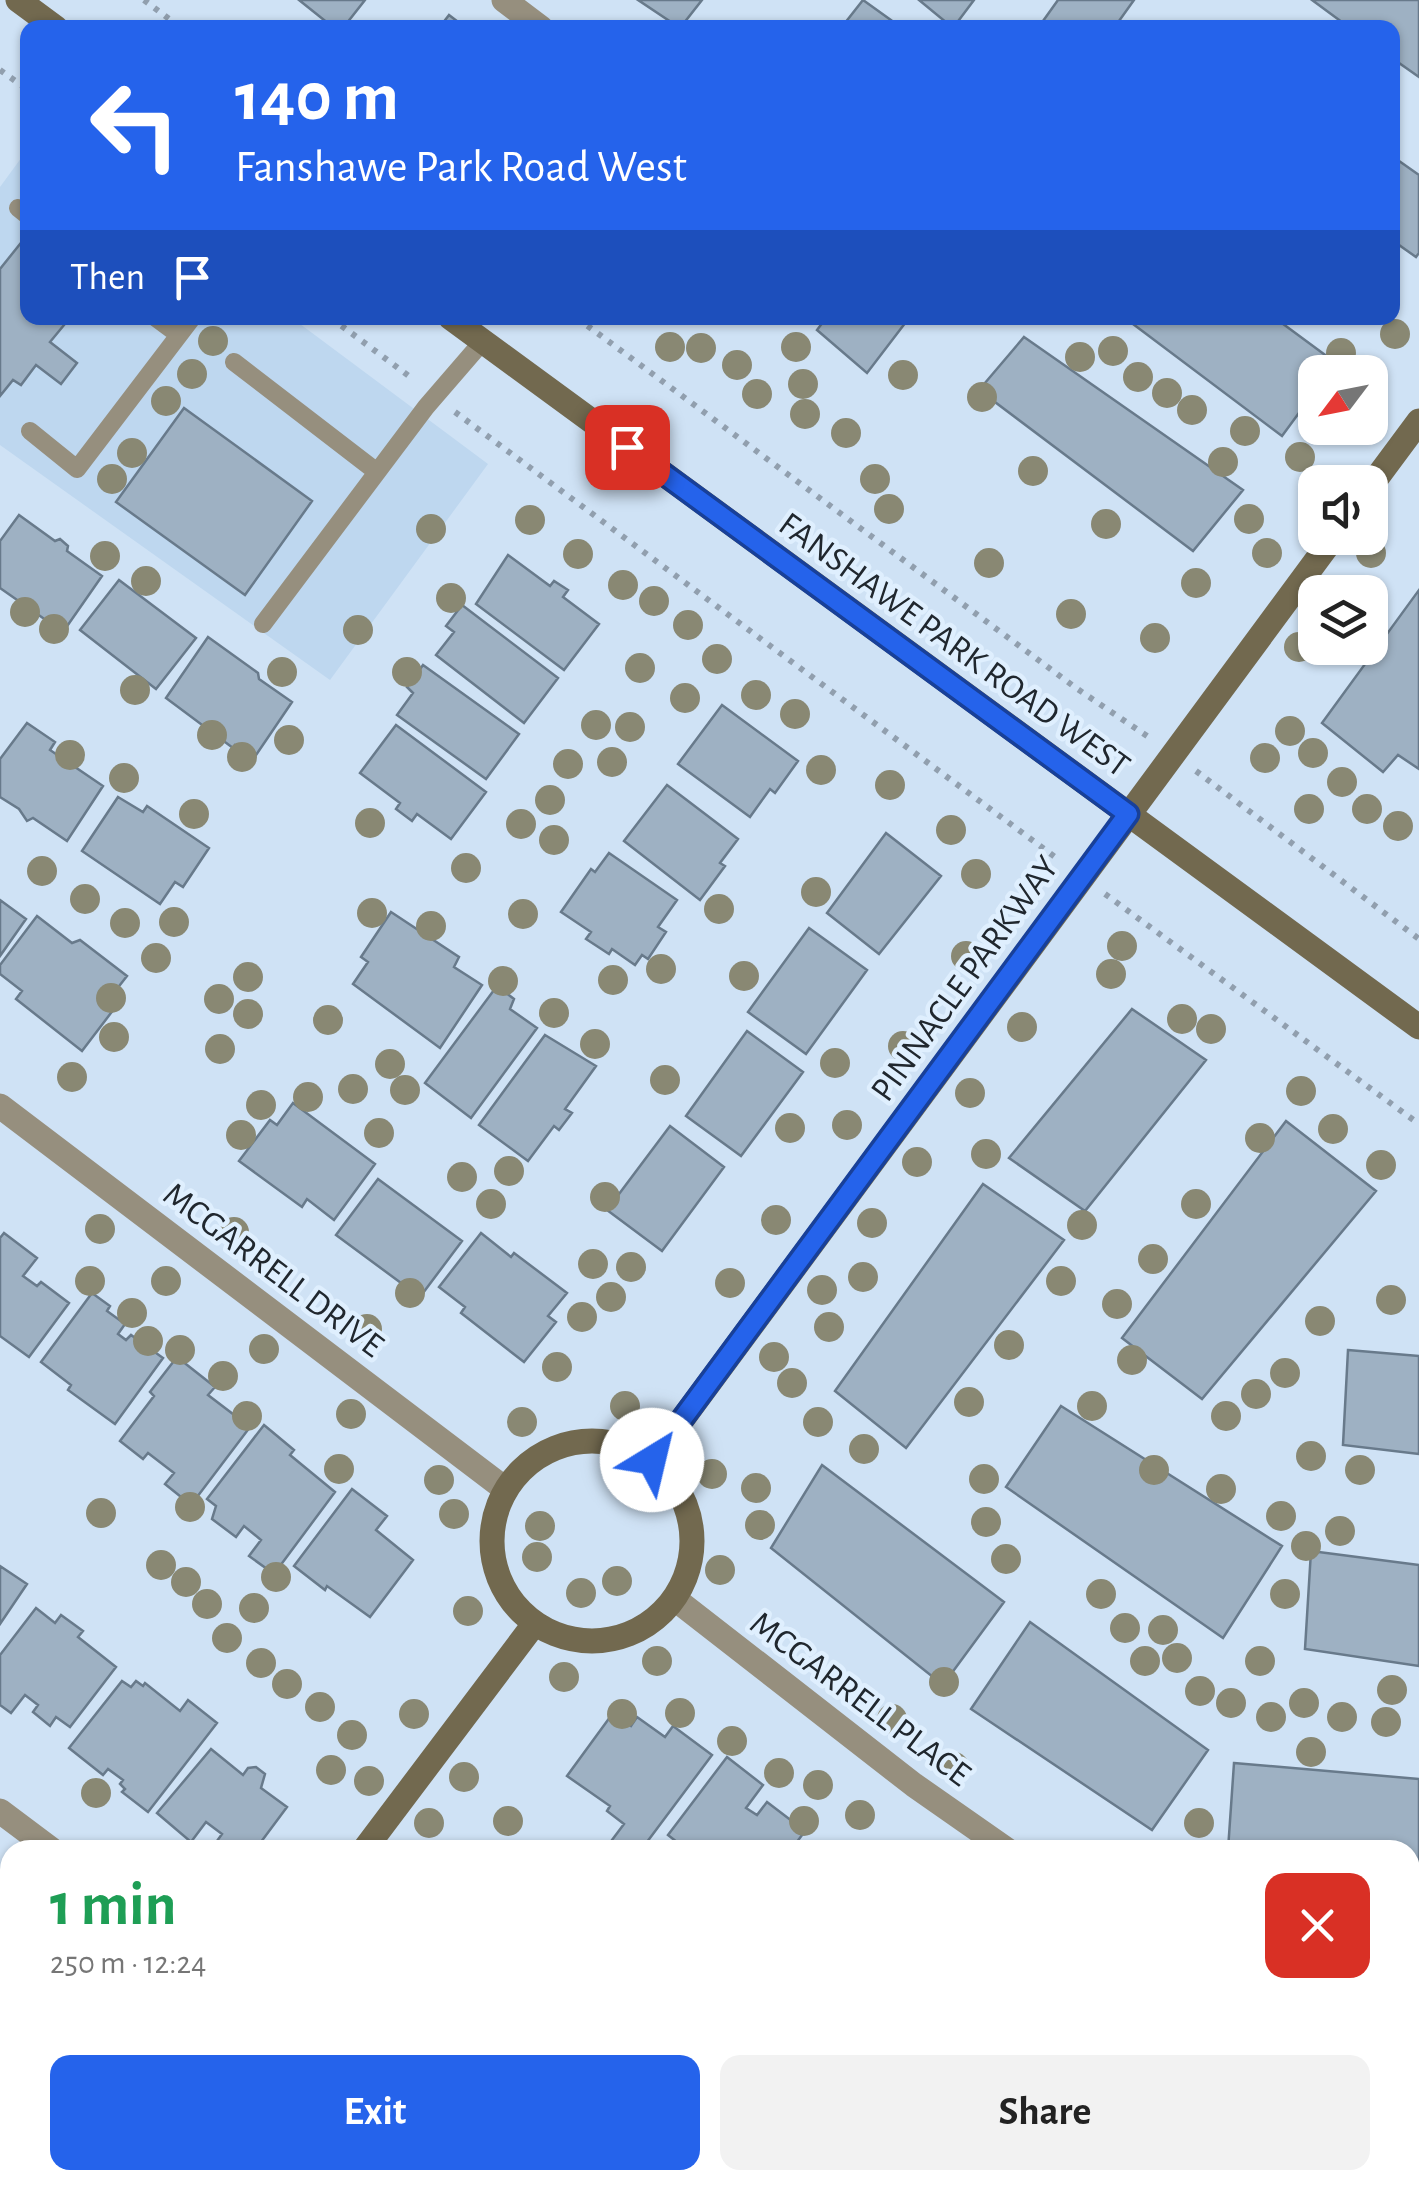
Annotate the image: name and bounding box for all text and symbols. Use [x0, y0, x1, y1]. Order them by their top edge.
icon: left [70, 60, 200, 190]
text: 140 m [235, 63, 399, 133]
text: Fanshawe Park Road West [235, 145, 687, 190]
icon: arrive [165, 250, 220, 305]
text: Then [70, 259, 145, 297]
north arrow [1298, 355, 1388, 445]
map controls [1298, 355, 1388, 665]
pin [585, 405, 670, 490]
icon: arrive [600, 420, 655, 475]
button: sound [1298, 465, 1388, 555]
street label: FANSHAWE PARK ROAD WEST [772, 506, 1136, 784]
button: layers [1298, 575, 1388, 665]
street label: PINNACLE PARKWAY [865, 850, 1066, 1108]
street label: MCGARRELL DRIVE [157, 1176, 390, 1364]
position arrow [600, 1408, 704, 1512]
street label: MCGARRELL PLACE [744, 1605, 977, 1793]
button: close [1265, 1873, 1370, 1978]
text: 1 min [50, 1876, 176, 1936]
text: 250 m · 12:24 [50, 1947, 206, 1979]
button: Exit [50, 2055, 700, 2170]
button: Share [720, 2055, 1370, 2170]

